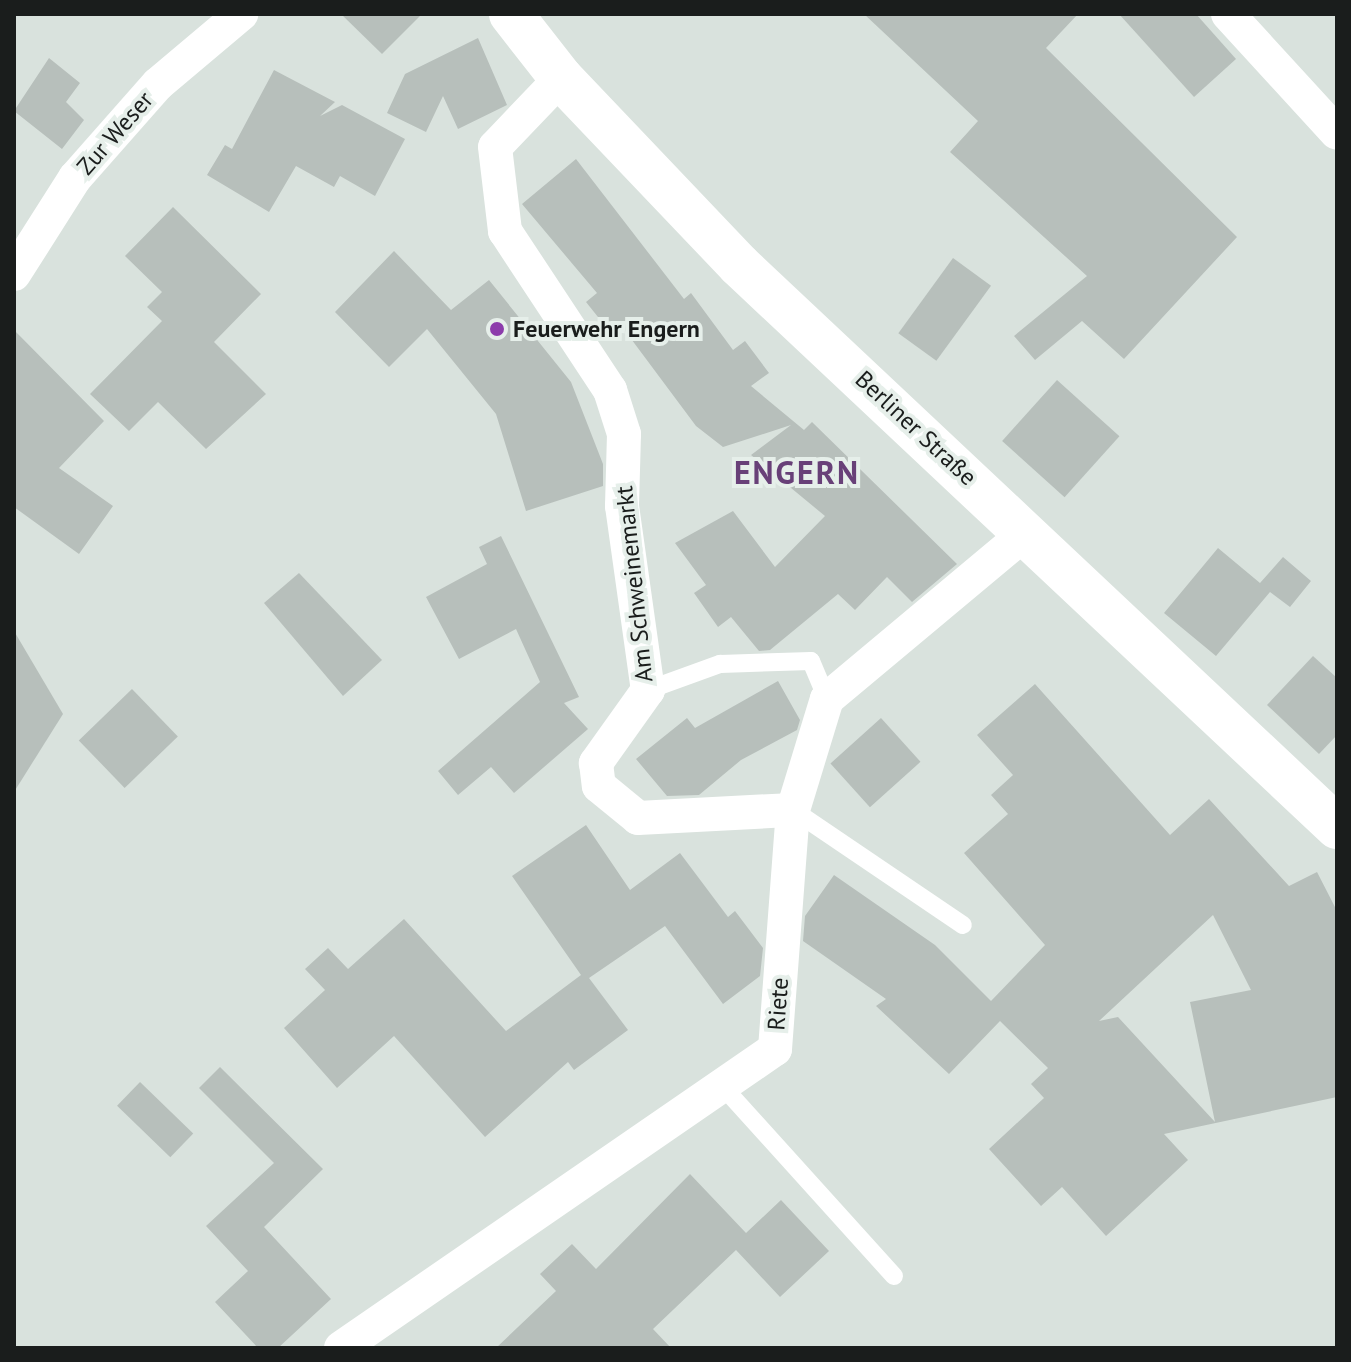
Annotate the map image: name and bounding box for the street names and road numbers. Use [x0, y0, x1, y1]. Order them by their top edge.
street label: Zur Weser [71, 85, 159, 181]
street label: Berliner Straße [849, 365, 983, 491]
street label: Am Schweinemarkt [609, 484, 659, 684]
street label: Riete [762, 977, 794, 1031]

